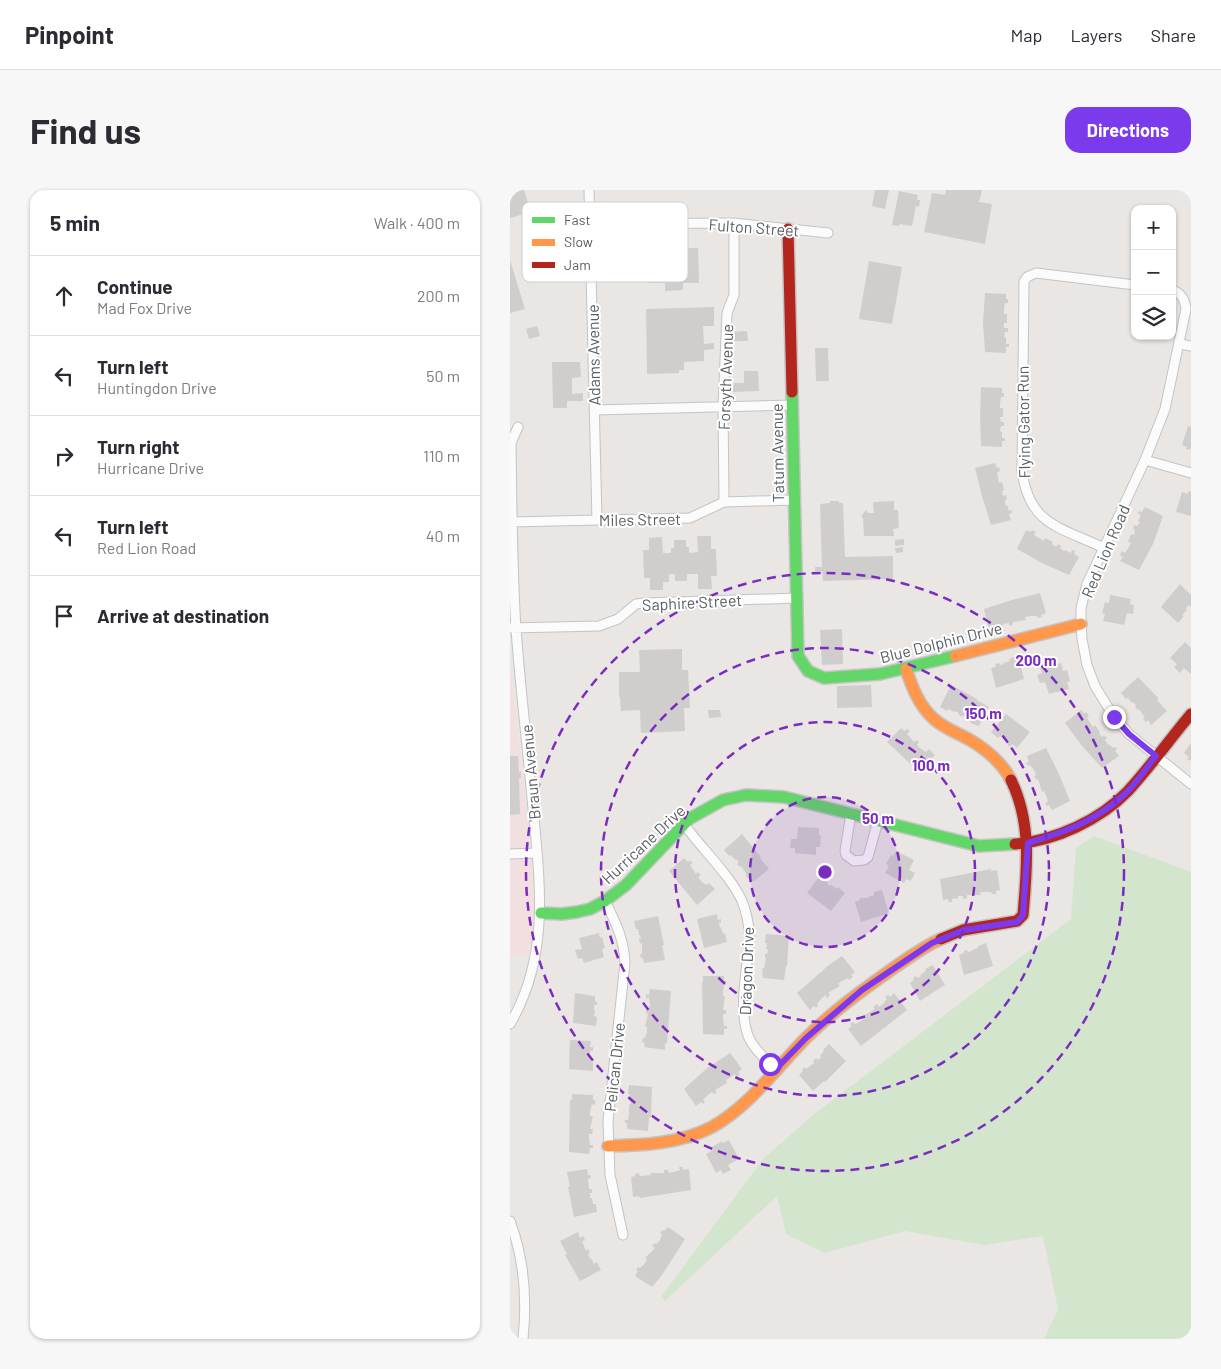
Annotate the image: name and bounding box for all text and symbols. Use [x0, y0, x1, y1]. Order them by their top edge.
text: Pinpoint [25, 20, 114, 49]
text: Map [1010, 24, 1042, 46]
text: Layers [1070, 24, 1123, 46]
text: Share [1151, 24, 1196, 46]
button: Directions [1065, 107, 1191, 153]
text: Find us [30, 109, 141, 151]
legend [522, 202, 688, 282]
map controls [1131, 205, 1176, 340]
button: + [1131, 205, 1176, 250]
text: 5 min [50, 210, 100, 235]
text: Fast [564, 211, 590, 228]
text: Walk · 400 m [374, 213, 460, 232]
street label: Fulton Street [708, 214, 800, 240]
text: Slow [564, 233, 593, 250]
button: − [1131, 250, 1176, 295]
text: Jam [564, 256, 591, 273]
text: Continue [97, 275, 173, 298]
icon: ahead [50, 282, 78, 310]
text: 200 m [417, 286, 460, 305]
button: layers [1131, 295, 1176, 340]
text: Mad Fox Drive [97, 298, 192, 317]
street label: Adams Avenue [583, 304, 603, 406]
street label: Forsyth Avenue [714, 324, 736, 430]
text: Turn left [97, 355, 168, 378]
icon: left [50, 362, 78, 390]
street label: Flying Gator Run [1013, 365, 1033, 479]
text: 50 m [426, 366, 460, 385]
text: Huntingdon Drive [97, 378, 217, 397]
street label: Tatum Avenue [767, 404, 787, 502]
text: Turn right [97, 435, 179, 458]
icon: right [50, 442, 78, 470]
text: 110 m [423, 446, 460, 465]
text: Hurricane Drive [97, 458, 204, 477]
street label: Red Lion Road [1077, 502, 1133, 600]
street label: Miles Street [599, 509, 681, 529]
text: Turn left [97, 515, 168, 538]
icon: left [50, 522, 78, 550]
text: 40 m [426, 526, 460, 545]
text: Red Lion Road [97, 538, 196, 557]
street label: Saphire Street [641, 590, 743, 614]
icon: arrive [50, 602, 78, 630]
text: Arrive at destination [97, 604, 269, 627]
street label: Blue Dolphin Drive [878, 618, 1004, 666]
text: 200 m [1015, 651, 1057, 669]
text: 150 m [964, 704, 1002, 722]
route end [1103, 706, 1126, 729]
street label: Braun Avenue [516, 724, 544, 820]
text: 100 m [912, 756, 950, 774]
street label: Hurricane Drive [597, 801, 689, 887]
text: 50 m [862, 809, 894, 827]
centre of rings [816, 863, 834, 881]
street label: Dragon Drive [735, 926, 757, 1016]
street label: Pelican Drive [600, 1022, 628, 1112]
route start [759, 1053, 782, 1076]

